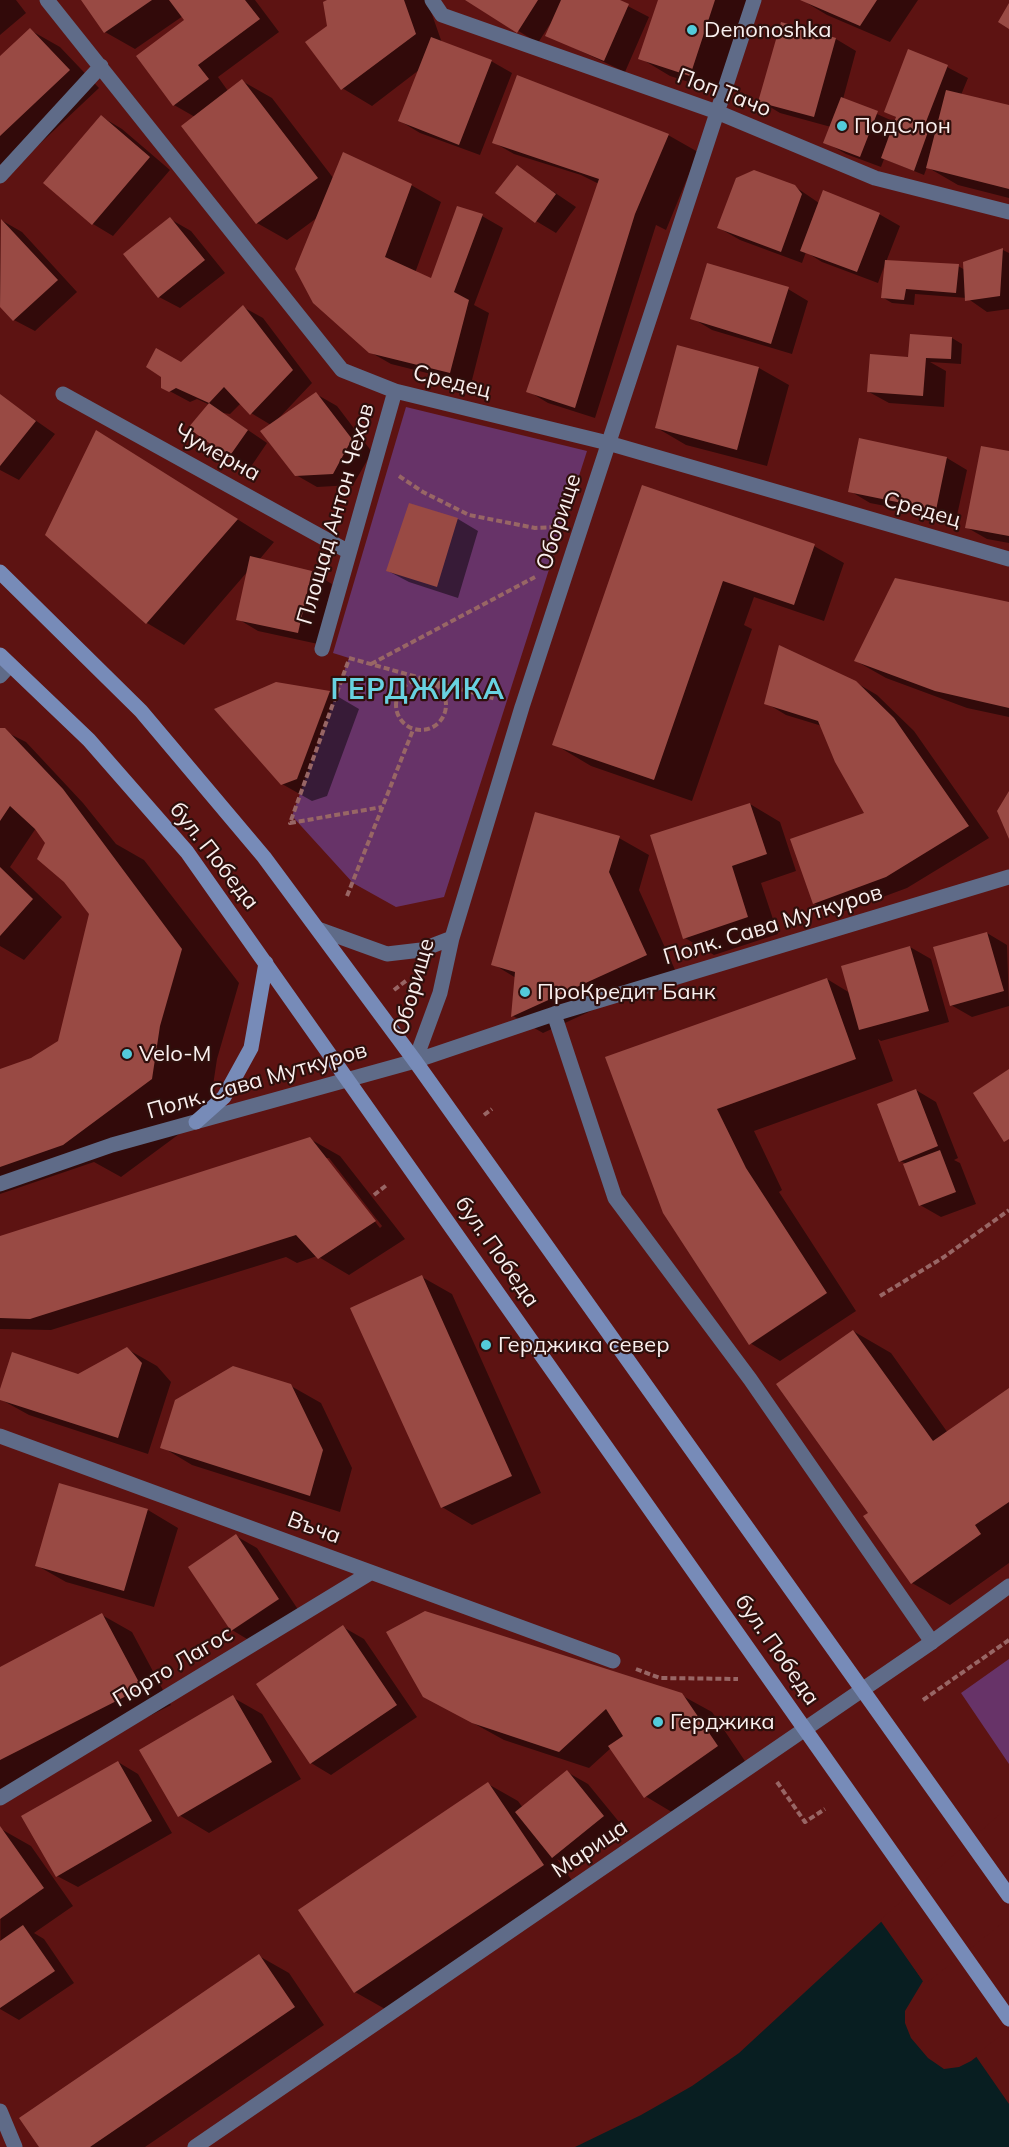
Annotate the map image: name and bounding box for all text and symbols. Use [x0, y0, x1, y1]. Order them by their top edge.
place label: Denonoshka [704, 17, 832, 43]
marker: Denonoshka [685, 23, 699, 37]
street label: Поп Тачо [673, 63, 775, 123]
place label: ПодСлон [854, 113, 951, 139]
marker: ПодСлон [835, 119, 849, 133]
street label: Средец [410, 360, 494, 404]
street label: Площад Антон Чехов [292, 400, 380, 628]
street label: Чумерна [169, 419, 265, 487]
street label: Оборище [531, 470, 587, 574]
street label: Средец [880, 486, 964, 534]
district label: ГЕРДЖИКА [330, 674, 506, 708]
street label: бул. Победа [164, 797, 264, 915]
street label: Полк. Сава Муткуров [660, 879, 886, 971]
street label: Оборище [388, 935, 440, 1039]
place label: ПроКредит Банк [537, 979, 716, 1005]
marker: ПроКредит Банк [518, 985, 532, 999]
street label: Полк. Сава Муткуров [144, 1037, 370, 1125]
place label: Velo-M [139, 1041, 211, 1067]
marker: Velo-M [120, 1047, 134, 1061]
street label: бул. Победа [449, 1192, 545, 1312]
place label: Герджика север [498, 1332, 670, 1358]
marker: Герджика север [479, 1338, 493, 1352]
street label: Въча [284, 1506, 344, 1550]
street label: бул. Победа [729, 1590, 825, 1710]
street label: Порто Лагос [108, 1621, 238, 1713]
place label: Герджика [670, 1709, 775, 1735]
marker: Герджика [651, 1715, 665, 1729]
street label: Марица [547, 1814, 633, 1884]

